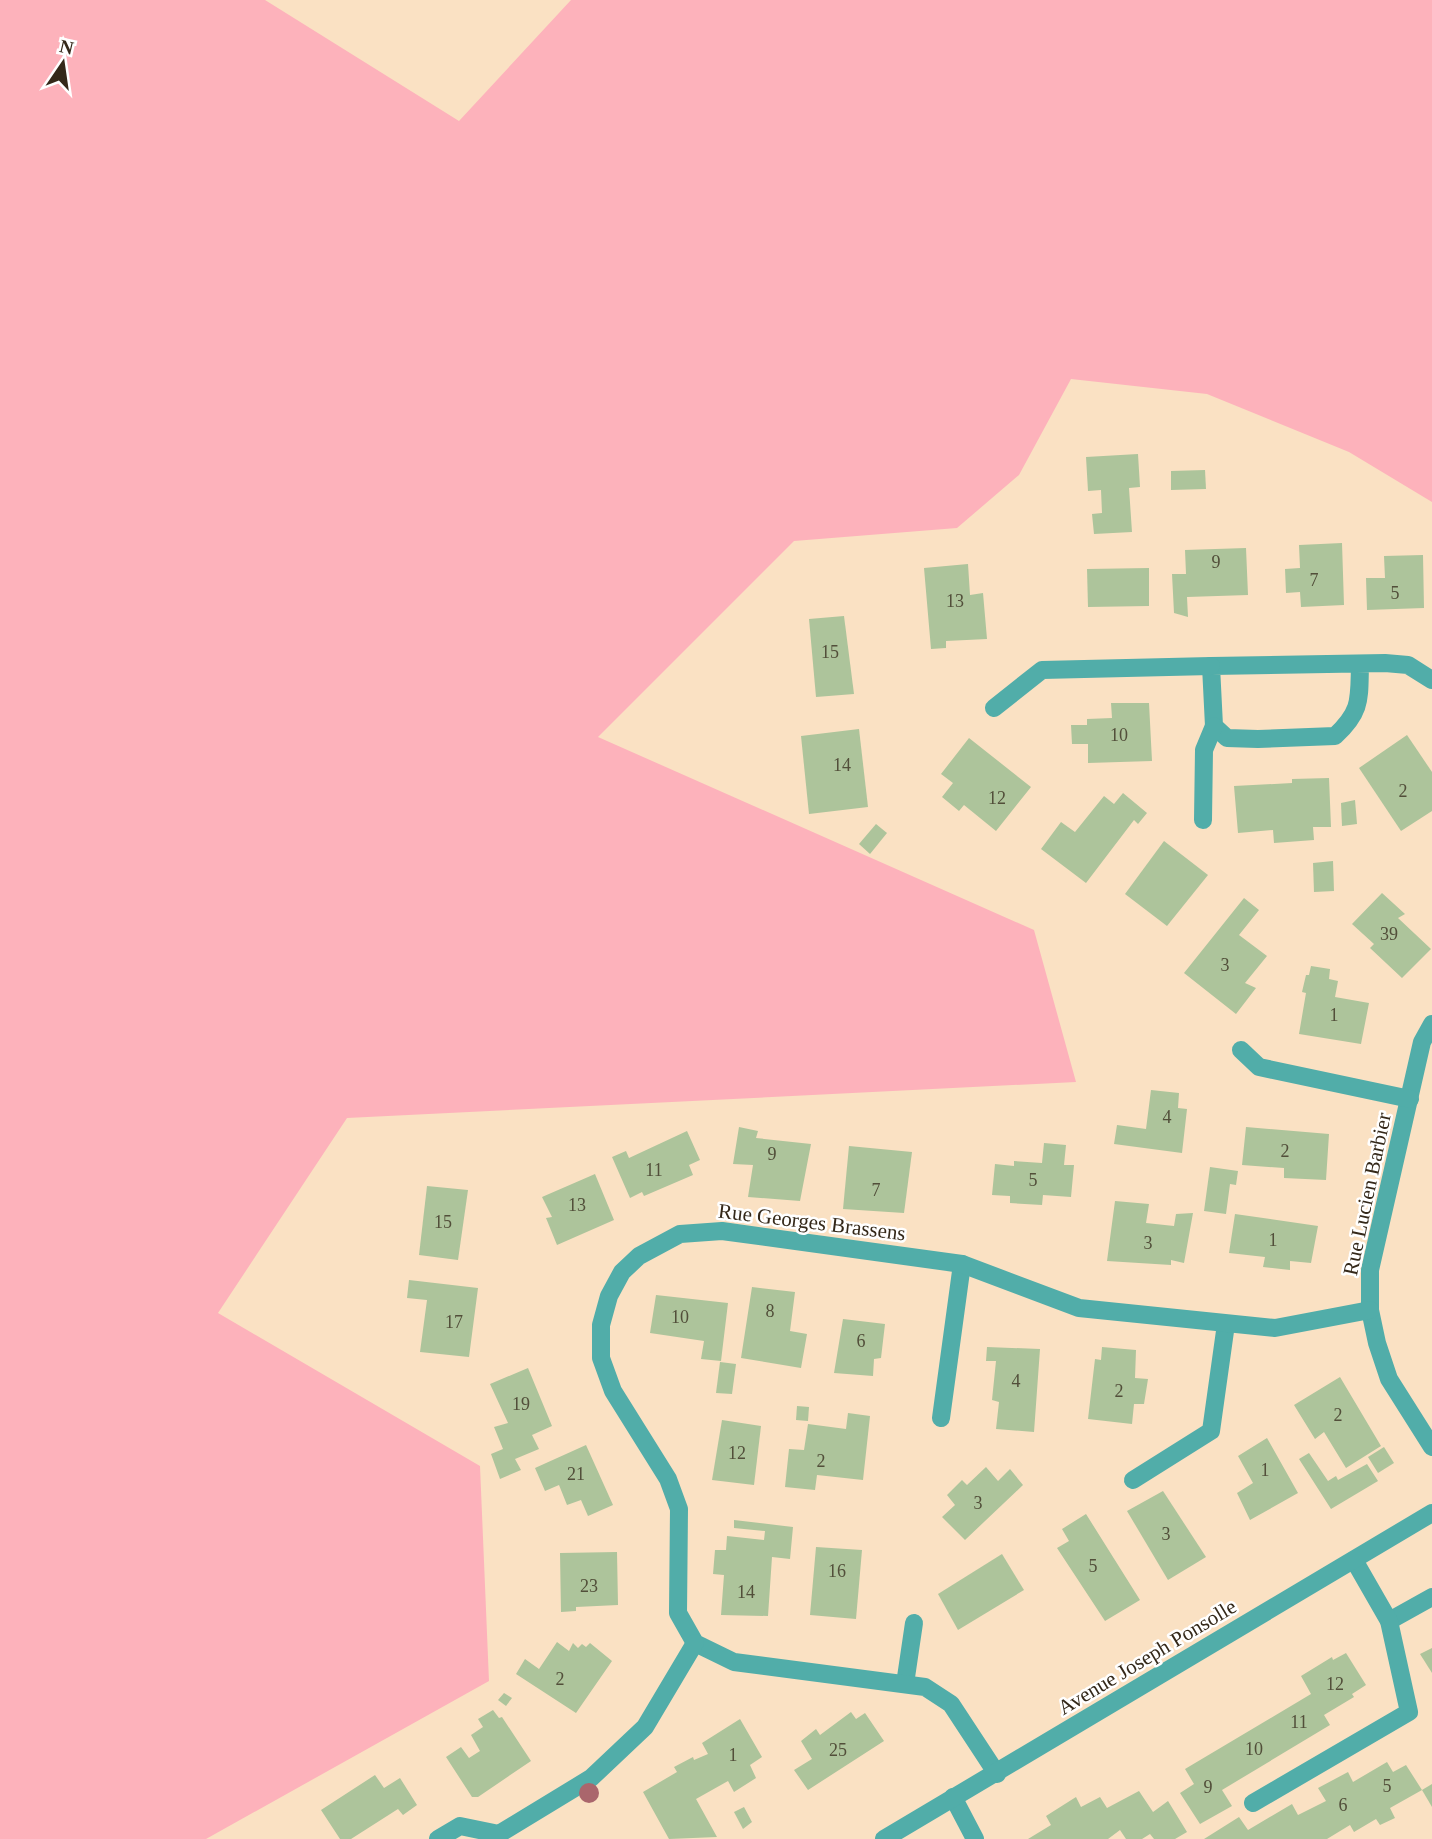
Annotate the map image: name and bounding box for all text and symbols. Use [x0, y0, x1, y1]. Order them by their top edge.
north arrow [28, 28, 98, 98]
text: N [58, 35, 76, 59]
house number: 9 [1212, 552, 1221, 572]
house number: 7 [1310, 570, 1319, 590]
house number: 5 [1391, 583, 1400, 603]
house number: 13 [946, 591, 964, 611]
house number: 15 [821, 642, 839, 662]
house number: 10 [1110, 725, 1128, 745]
house number: 14 [833, 755, 851, 775]
house number: 2 [1399, 781, 1408, 801]
house number: 12 [988, 788, 1006, 808]
house number: 39 [1380, 924, 1398, 944]
house number: 3 [1221, 955, 1230, 975]
house number: 1 [1330, 1005, 1339, 1025]
house number: 4 [1163, 1107, 1172, 1127]
street label: Rue Lucien Barbier [1338, 1111, 1396, 1277]
house number: 2 [1281, 1141, 1290, 1161]
house number: 9 [768, 1144, 777, 1164]
house number: 11 [645, 1160, 663, 1180]
house number: 5 [1029, 1170, 1038, 1190]
house number: 7 [872, 1180, 881, 1200]
house number: 13 [568, 1195, 586, 1215]
street label: Rue Georges Brassens [717, 1199, 907, 1245]
house number: 15 [434, 1212, 452, 1232]
house number: 1 [1269, 1230, 1278, 1250]
house number: 3 [1144, 1233, 1153, 1253]
house number: 8 [766, 1301, 775, 1321]
house number: 10 [671, 1307, 689, 1327]
house number: 17 [445, 1312, 463, 1332]
house number: 6 [857, 1331, 866, 1351]
house number: 4 [1012, 1371, 1021, 1391]
house number: 2 [1115, 1381, 1124, 1401]
house number: 19 [512, 1394, 530, 1414]
house number: 2 [1334, 1405, 1343, 1425]
house number: 12 [728, 1443, 746, 1463]
house number: 2 [817, 1451, 826, 1471]
house number: 1 [1261, 1460, 1270, 1480]
house number: 21 [567, 1464, 585, 1484]
house number: 3 [974, 1493, 983, 1513]
house number: 3 [1162, 1524, 1171, 1544]
house number: 5 [1089, 1556, 1098, 1576]
house number: 16 [828, 1561, 846, 1581]
house number: 23 [580, 1576, 598, 1596]
house number: 14 [737, 1582, 755, 1602]
street label: Avenue Joseph Ponsolle [1053, 1594, 1241, 1720]
house number: 2 [556, 1669, 565, 1689]
house number: 12 [1326, 1674, 1344, 1694]
house number: 11 [1290, 1712, 1308, 1732]
house number: 10 [1245, 1739, 1263, 1759]
house number: 25 [829, 1740, 847, 1760]
house number: 1 [729, 1745, 738, 1765]
house number: 5 [1383, 1776, 1392, 1796]
house number: 9 [1204, 1777, 1213, 1797]
house number: 6 [1339, 1795, 1348, 1815]

